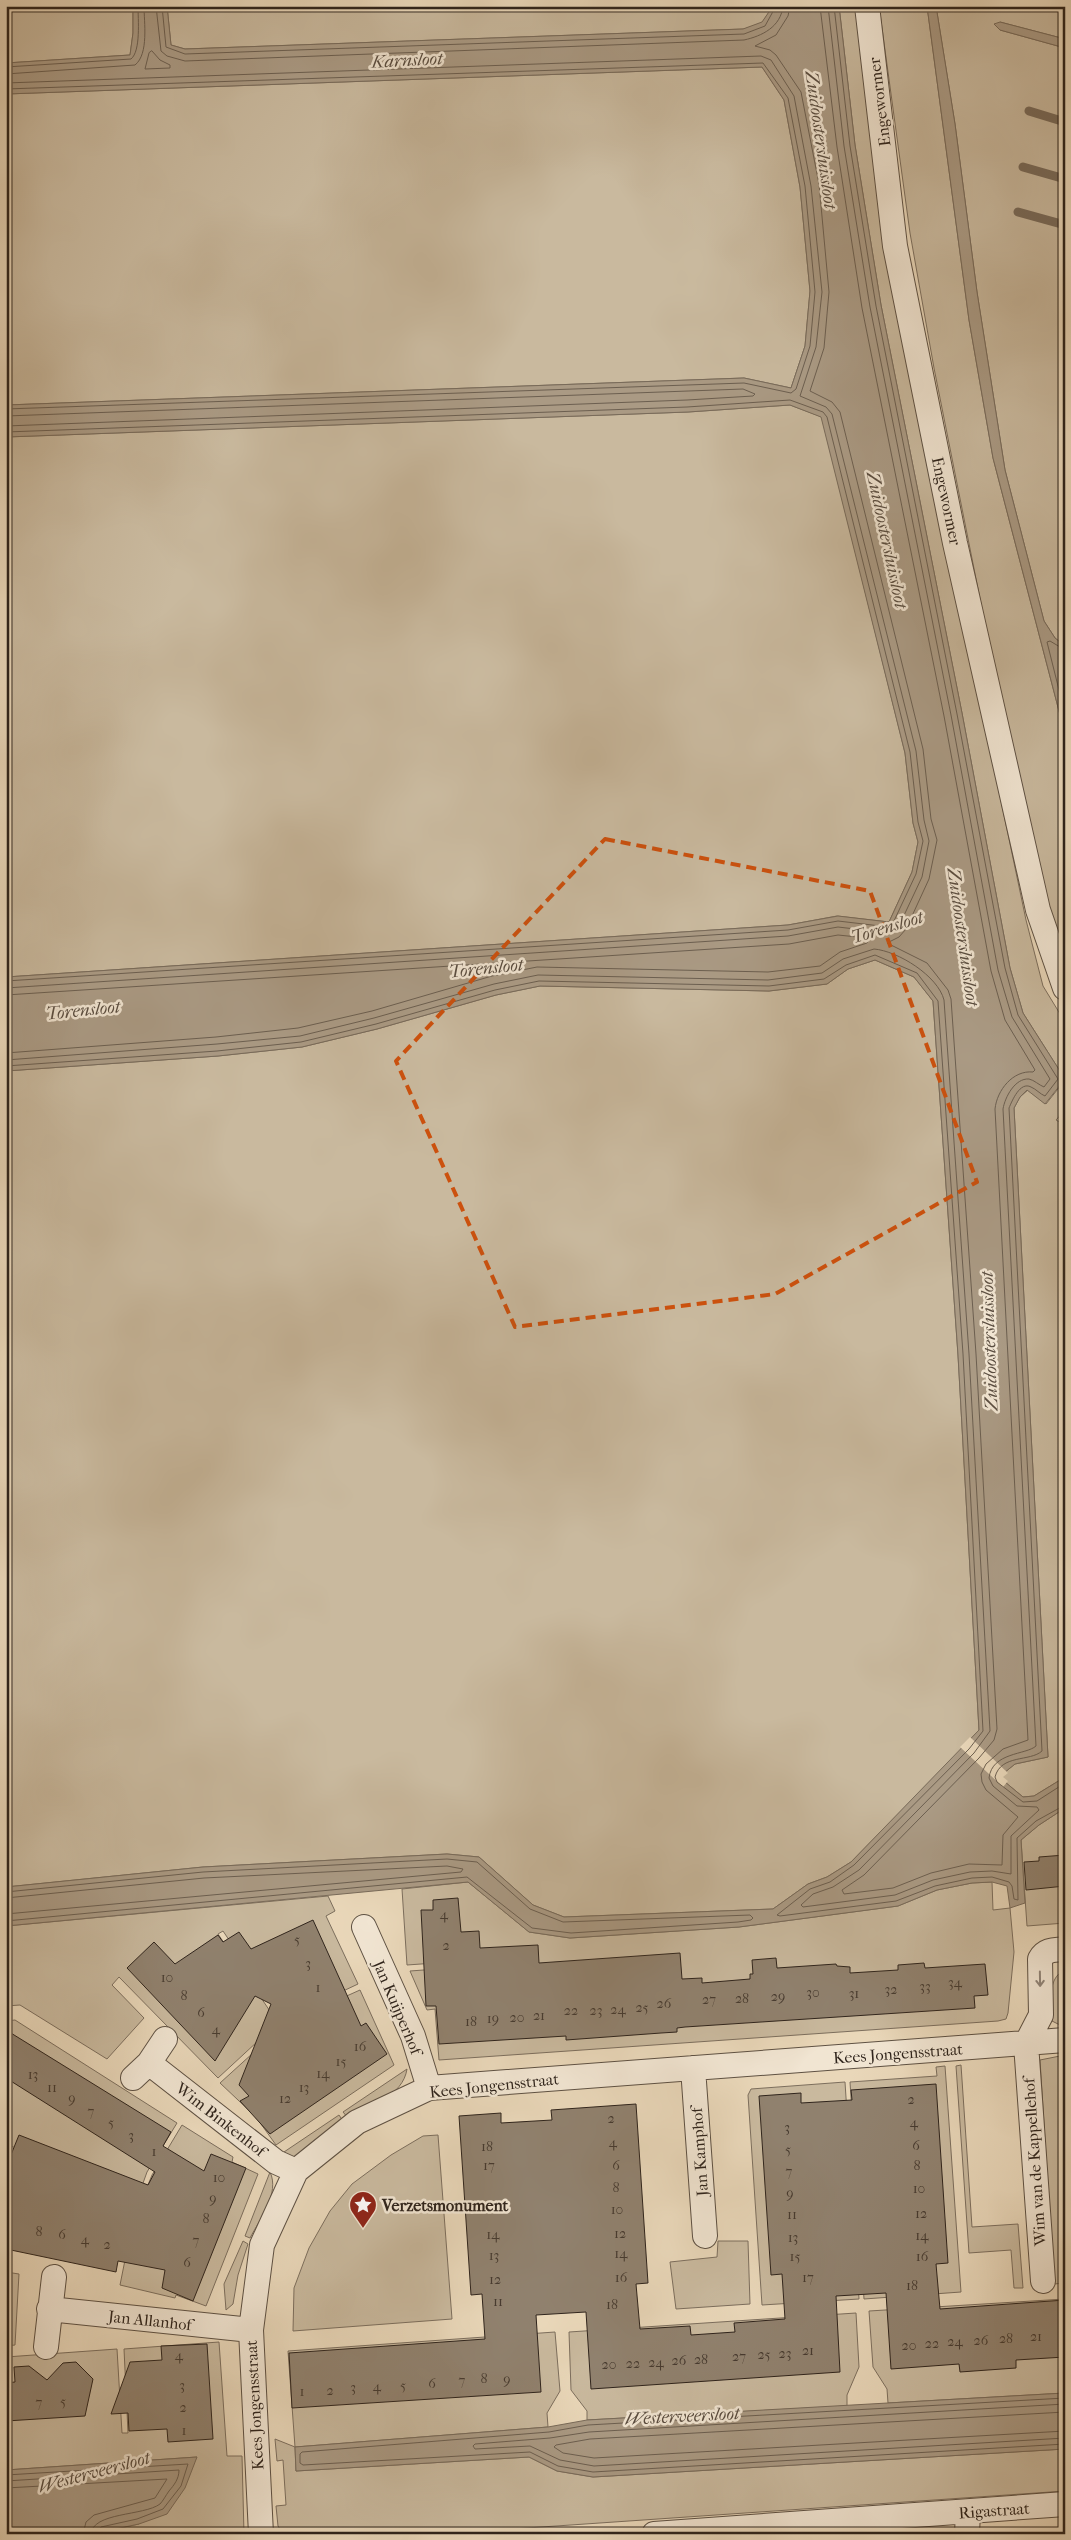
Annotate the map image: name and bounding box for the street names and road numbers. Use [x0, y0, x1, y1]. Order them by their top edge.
street label: Engewormer [865, 56, 894, 148]
street label: Engewormer [928, 455, 965, 547]
street label: Jan Kuijperhof [368, 1955, 427, 2061]
street label: Kees Jongensstraat [832, 2039, 964, 2068]
street label: Kees Jongensstraat [428, 2069, 560, 2102]
street label: Wim van de Kappellehof [1019, 2074, 1050, 2248]
street label: Wim Binkenhof [171, 2078, 272, 2163]
street label: Jan Kamphof [687, 2103, 712, 2199]
street label: Jan Allanhof [105, 2306, 196, 2335]
street label: Kees Jongensstraat [242, 2339, 267, 2470]
street label: Rigastraat [958, 2499, 1030, 2522]

